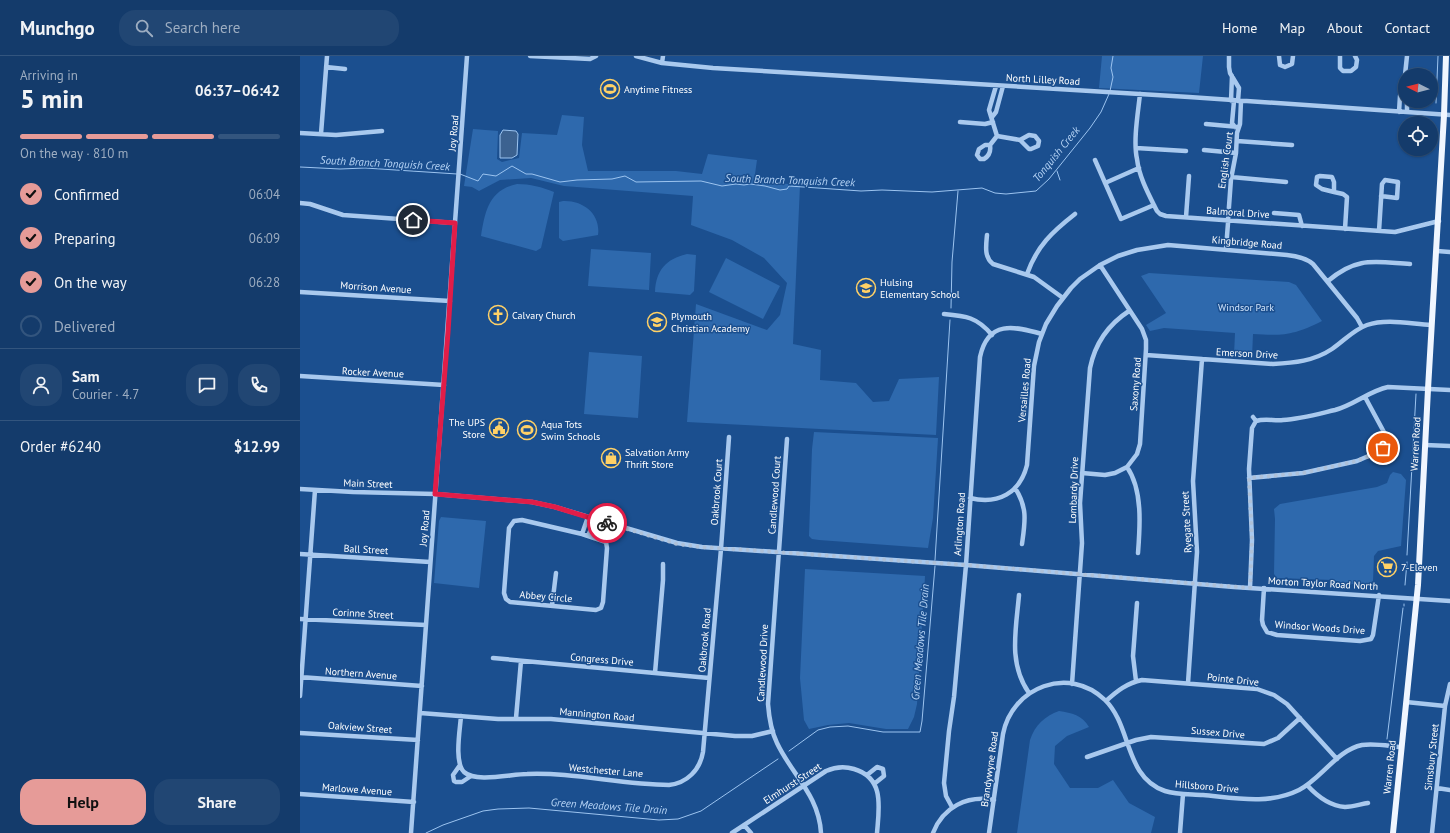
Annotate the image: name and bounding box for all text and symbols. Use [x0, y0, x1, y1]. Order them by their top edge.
search box [119, 10, 399, 46]
text: Munchgo [20, 16, 95, 40]
icon: search [133, 17, 155, 39]
text: Search here [165, 18, 240, 37]
text: Home [1222, 19, 1257, 37]
text: Map [1279, 19, 1305, 37]
text: About [1327, 19, 1363, 37]
text: Contact [1385, 19, 1430, 37]
text: Arriving in [20, 67, 78, 84]
north arrow [1398, 68, 1438, 108]
map controls [1398, 68, 1438, 156]
street label: North Lilley Road [1006, 71, 1080, 88]
sports icon: Anytime Fitness [599, 78, 621, 100]
text: 06:37–06:42 [195, 81, 280, 100]
text: 5 min [20, 82, 83, 115]
place label: Anytime Fitness [624, 83, 692, 96]
street label: Joy Road [445, 114, 462, 153]
button: locate [1398, 116, 1438, 156]
water label: Tonquish Creek [1029, 123, 1083, 185]
street label: English Court [1215, 130, 1236, 189]
text: On the way · 810 m [20, 145, 128, 162]
water label: South Branch Tonquish Creek [320, 153, 451, 173]
water label: South Branch Tonquish Creek [725, 171, 856, 189]
icon: check [20, 183, 42, 205]
text: Confirmed [54, 185, 119, 204]
text: 06:04 [249, 186, 280, 203]
pin [396, 203, 430, 237]
street label: Balmoral Drive [1206, 204, 1270, 221]
icon: home [402, 209, 424, 231]
icon: check [20, 227, 42, 249]
text: Preparing [54, 229, 116, 248]
text: 06:09 [249, 230, 280, 247]
street label: Kingbridge Road [1211, 233, 1283, 252]
icon: check [20, 271, 42, 293]
text: On the way [54, 273, 127, 292]
text: 06:28 [249, 274, 280, 291]
place label: Hulsing Elementary School [880, 276, 960, 301]
school or university icon: Hulsing Elementary School [855, 277, 877, 299]
street label: Morrison Avenue [340, 279, 412, 296]
park label: Windsor Park [1218, 301, 1274, 314]
church icon: Calvary Church [487, 304, 509, 326]
place label: Calvary Church [512, 309, 576, 322]
place label: Plymouth Christian Academy [671, 310, 750, 335]
school or university icon: Plymouth Christian Academy [646, 311, 668, 333]
text: Delivered [54, 317, 115, 336]
street label: Emerson Drive [1216, 345, 1278, 362]
street label: Versailles Road [1015, 357, 1034, 424]
street label: Saxony Road [1127, 357, 1144, 412]
button: person [20, 364, 62, 406]
button: chat [186, 364, 228, 406]
button: phone [238, 364, 280, 406]
street label: Rocker Avenue [342, 364, 404, 381]
text: Sam [72, 367, 99, 386]
text: Courier · 4.7 [72, 386, 139, 403]
place label: The UPS Store [449, 416, 485, 441]
public building icon: The UPS Store [488, 417, 510, 439]
street label: Warren Road [1408, 417, 1423, 471]
place label: Aqua Tots Swim Schools [541, 418, 600, 443]
sports icon: Aqua Tots Swim Schools [516, 419, 538, 441]
pin [1366, 431, 1400, 465]
text: Order #6240 [20, 437, 101, 456]
text: $12.99 [234, 437, 280, 456]
icon: bag [1372, 437, 1394, 459]
place label: Salvation Army Thrift Store [625, 446, 690, 471]
shop icon: Salvation Army Thrift Store [600, 447, 622, 469]
street label: Candlewood Court [765, 455, 784, 535]
street label: Lombardy Drive [1066, 457, 1081, 524]
street label: Oakbrook Court [708, 458, 725, 526]
street label: Main Street [343, 476, 393, 491]
street label: Ryegate Street [1178, 490, 1195, 553]
street label: Arlington Road [951, 492, 968, 556]
courier [587, 503, 627, 543]
street label: Joy Road [416, 509, 433, 548]
icon: bike [596, 512, 618, 534]
street label: Ball Street [343, 542, 389, 557]
supermarket icon: 7-Eleven [1376, 556, 1398, 578]
place label: 7-Eleven [1401, 561, 1438, 574]
street label: Morton Taylor Road North [1268, 574, 1378, 593]
water label: Green Meadows Tile Drain [908, 583, 932, 701]
street label: Abbey Circle [519, 588, 573, 605]
street label: Corinne Street [332, 605, 394, 622]
street label: Oakbrook Road [695, 607, 714, 673]
street label: Windsor Woods Drive [1274, 618, 1366, 637]
street label: Candlewood Drive [754, 624, 771, 702]
street label: Congress Drive [570, 650, 634, 669]
street label: Northern Avenue [325, 664, 397, 683]
street label: Pointe Drive [1206, 670, 1260, 689]
street label: Mannington Road [559, 705, 635, 724]
street label: Oakview Street [327, 719, 393, 736]
street label: Simsbury Street [1422, 722, 1442, 791]
street label: Sussex Drive [1191, 724, 1245, 741]
street label: Brandywyne Road [978, 730, 1001, 808]
street label: Warren Road [1380, 740, 1399, 795]
street label: Elmhurst Street [761, 760, 824, 807]
street label: Westchester Lane [568, 761, 644, 780]
street label: Hillsboro Drive [1174, 777, 1239, 796]
button: Help [20, 779, 146, 825]
button: Share [154, 779, 280, 825]
street label: Marlowe Avenue [321, 781, 393, 798]
water label: Green Meadows Tile Drain [550, 795, 668, 817]

